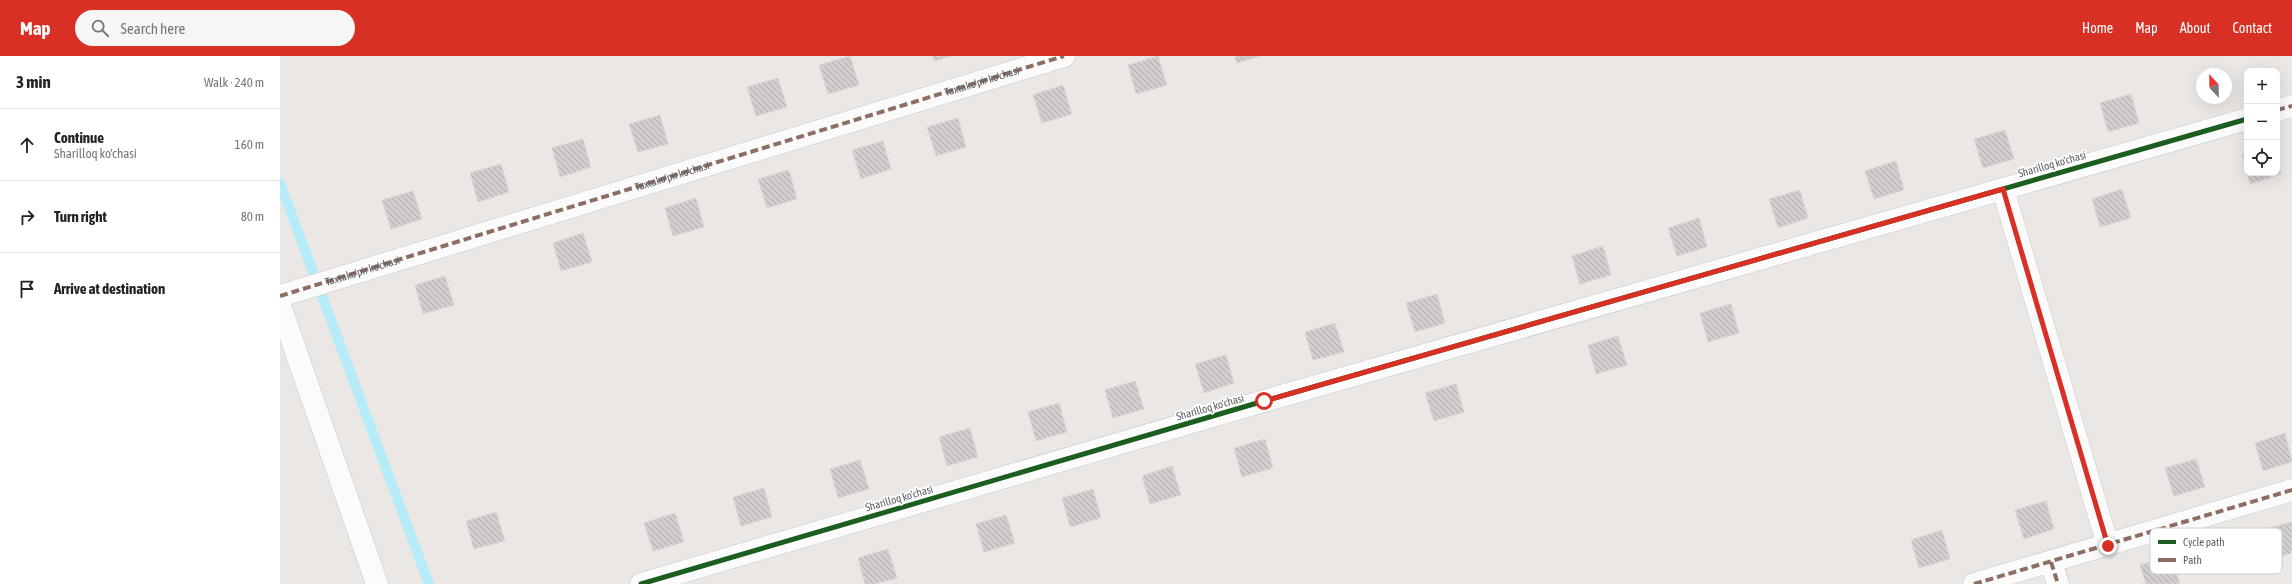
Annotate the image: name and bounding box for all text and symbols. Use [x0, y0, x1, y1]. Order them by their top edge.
search box [75, 10, 355, 46]
text: Map [20, 17, 51, 39]
icon: search [89, 17, 111, 39]
text: Search here [121, 20, 185, 37]
text: Home [2082, 20, 2113, 36]
text: Map [2135, 20, 2158, 36]
text: About [2180, 20, 2211, 36]
text: Contact [2233, 20, 2272, 36]
street label: Taxtako'pir ko'chasi [943, 64, 1021, 98]
north arrow [2196, 68, 2232, 104]
map controls [2244, 68, 2280, 176]
button: + [2244, 68, 2280, 104]
text: 3 min [16, 72, 51, 92]
text: Walk · 240 m [204, 75, 264, 90]
button: − [2244, 104, 2280, 140]
text: Continue [54, 129, 104, 146]
icon: ahead [16, 134, 38, 156]
text: 160 m [235, 137, 264, 152]
button: locate [2244, 140, 2280, 176]
text: Sharilloq ko'chasi [54, 146, 137, 161]
street label: Sharilloq ko'chasi [2017, 149, 2087, 179]
street label: Taxtako'pir ko'chasi [633, 159, 711, 193]
icon: right [16, 206, 38, 228]
text: Turn right [54, 208, 107, 225]
text: 80 m [241, 209, 264, 224]
street label: Taxtako'pir ko'chasi [324, 254, 401, 288]
icon: arrive [16, 278, 38, 300]
text: Arrive at destination [54, 280, 165, 297]
street label: Sharilloq ko'chasi [1175, 392, 1245, 422]
route start [1255, 392, 1273, 410]
street label: Sharilloq ko'chasi [864, 483, 934, 513]
legend [2150, 528, 2282, 574]
text: Cycle path [2183, 536, 2225, 548]
route end [2099, 537, 2117, 555]
text: Path [2183, 554, 2202, 566]

